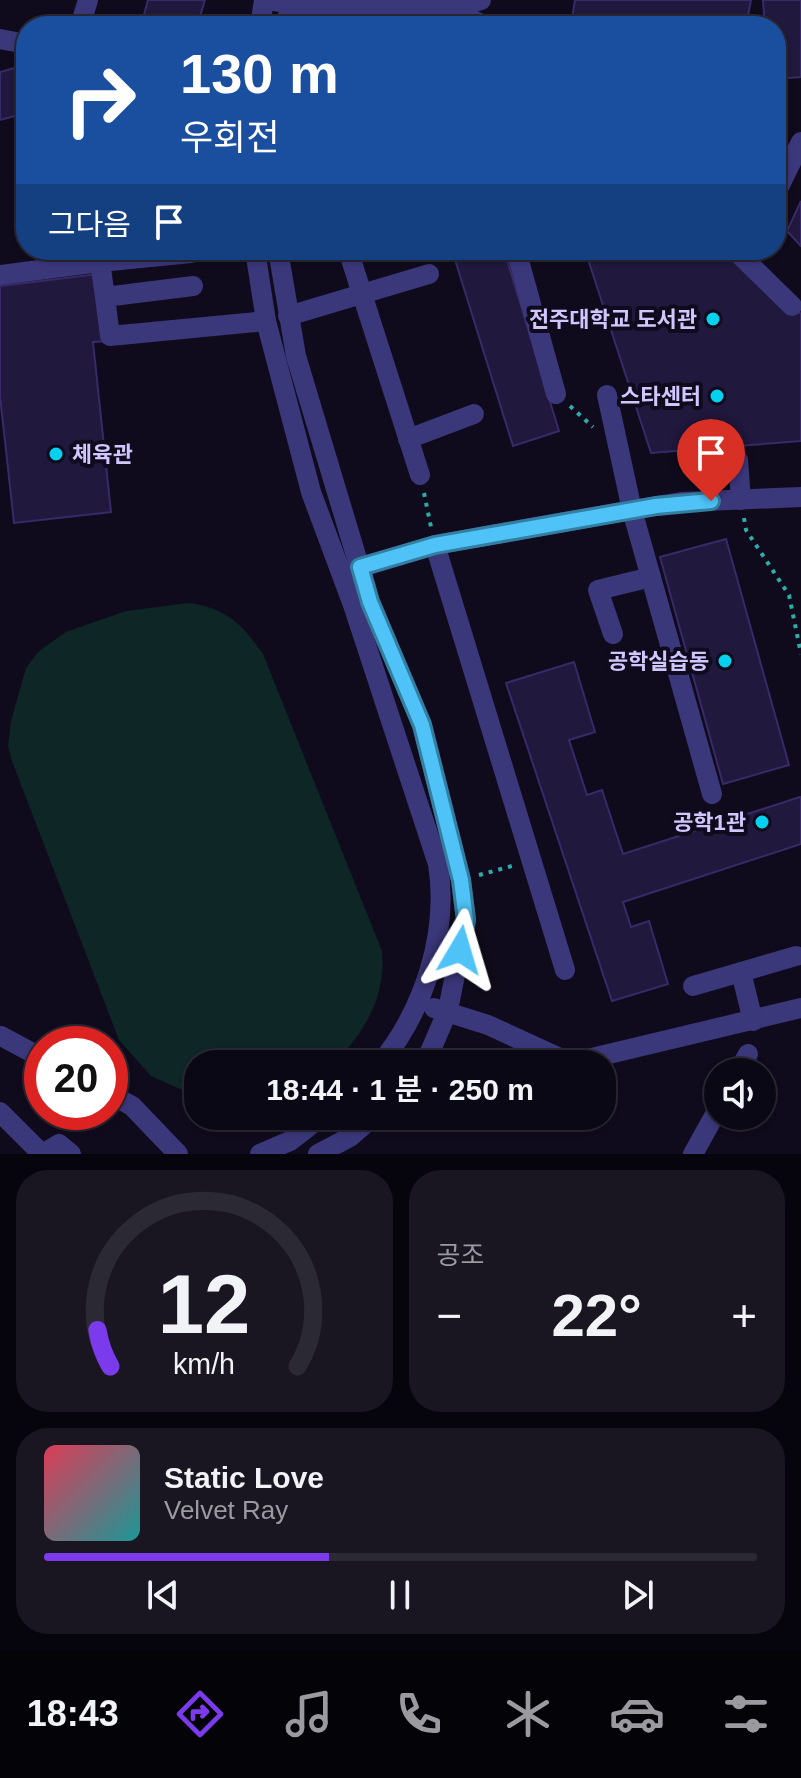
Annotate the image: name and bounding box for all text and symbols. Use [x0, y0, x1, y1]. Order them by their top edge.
text: 130 m [180, 42, 339, 105]
icon: right [48, 48, 152, 152]
text: 우회전 [180, 117, 279, 158]
icon: arrive [147, 200, 191, 244]
text: 그다음 [48, 208, 131, 241]
place label: 전주대학교 도서관 [529, 307, 697, 332]
marker: 전주대학교 도서관 [704, 310, 722, 328]
place label: 스타센터 [620, 384, 701, 409]
marker: 스타센터 [708, 387, 726, 405]
pin [677, 419, 745, 501]
icon: arrive [689, 431, 733, 475]
place label: 체육관 [72, 442, 133, 467]
marker: 체육관 [47, 445, 65, 463]
place label: 공학실습동 [608, 649, 709, 674]
marker: 공학실습동 [716, 652, 734, 670]
place label: 공학1관 [673, 810, 746, 835]
marker: 공학1관 [753, 813, 771, 831]
position arrow [418, 908, 502, 992]
speed limit sign: 20 [24, 1026, 128, 1130]
map controls [704, 1058, 776, 1130]
button: sound [704, 1058, 776, 1130]
text: 18:44 · 1 분 · 250 m [266, 1073, 534, 1106]
text: 공조 [437, 1240, 484, 1270]
text: 12 [158, 1258, 251, 1351]
text: 22° [551, 1282, 642, 1349]
text: − [437, 1291, 462, 1340]
text: + [731, 1291, 757, 1340]
text: km/h [173, 1348, 235, 1380]
text: Static Love [164, 1461, 324, 1494]
text: Velvet Ray [164, 1495, 288, 1525]
icon: previous [141, 1573, 185, 1617]
icon: pause [378, 1573, 422, 1617]
icon: next [616, 1573, 660, 1617]
icon: directions [172, 1686, 228, 1742]
icon: music [281, 1686, 337, 1742]
icon: phone [391, 1686, 447, 1742]
icon: climate [500, 1686, 556, 1742]
icon: car [609, 1686, 665, 1742]
icon: filters [718, 1686, 774, 1742]
text: 18:43 [27, 1693, 119, 1734]

